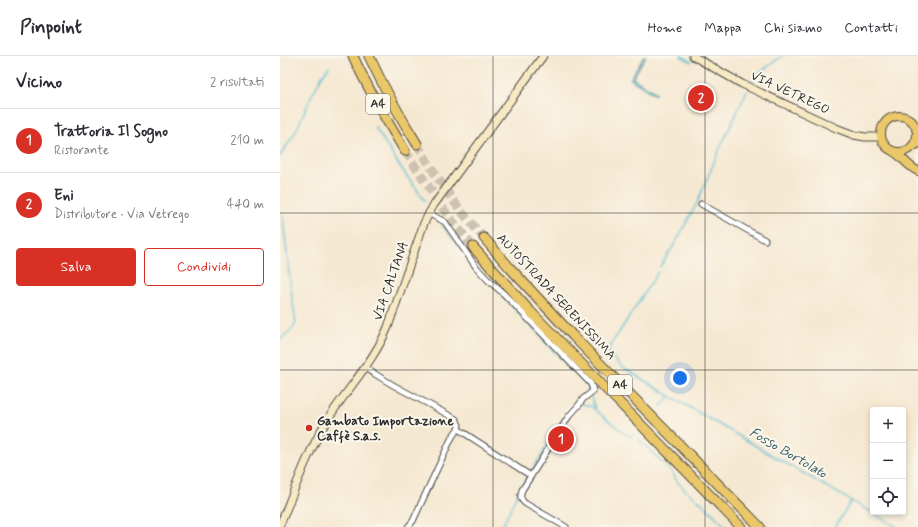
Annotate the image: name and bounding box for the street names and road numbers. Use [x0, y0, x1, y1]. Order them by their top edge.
street label: VIA VETREGO [748, 67, 832, 119]
road number: A4 [366, 94, 390, 114]
street label: AUTOSTRADA SERENISSIMA [493, 230, 619, 364]
street label: VIA CALTANA [370, 239, 412, 323]
road number: A4 [608, 375, 632, 395]

